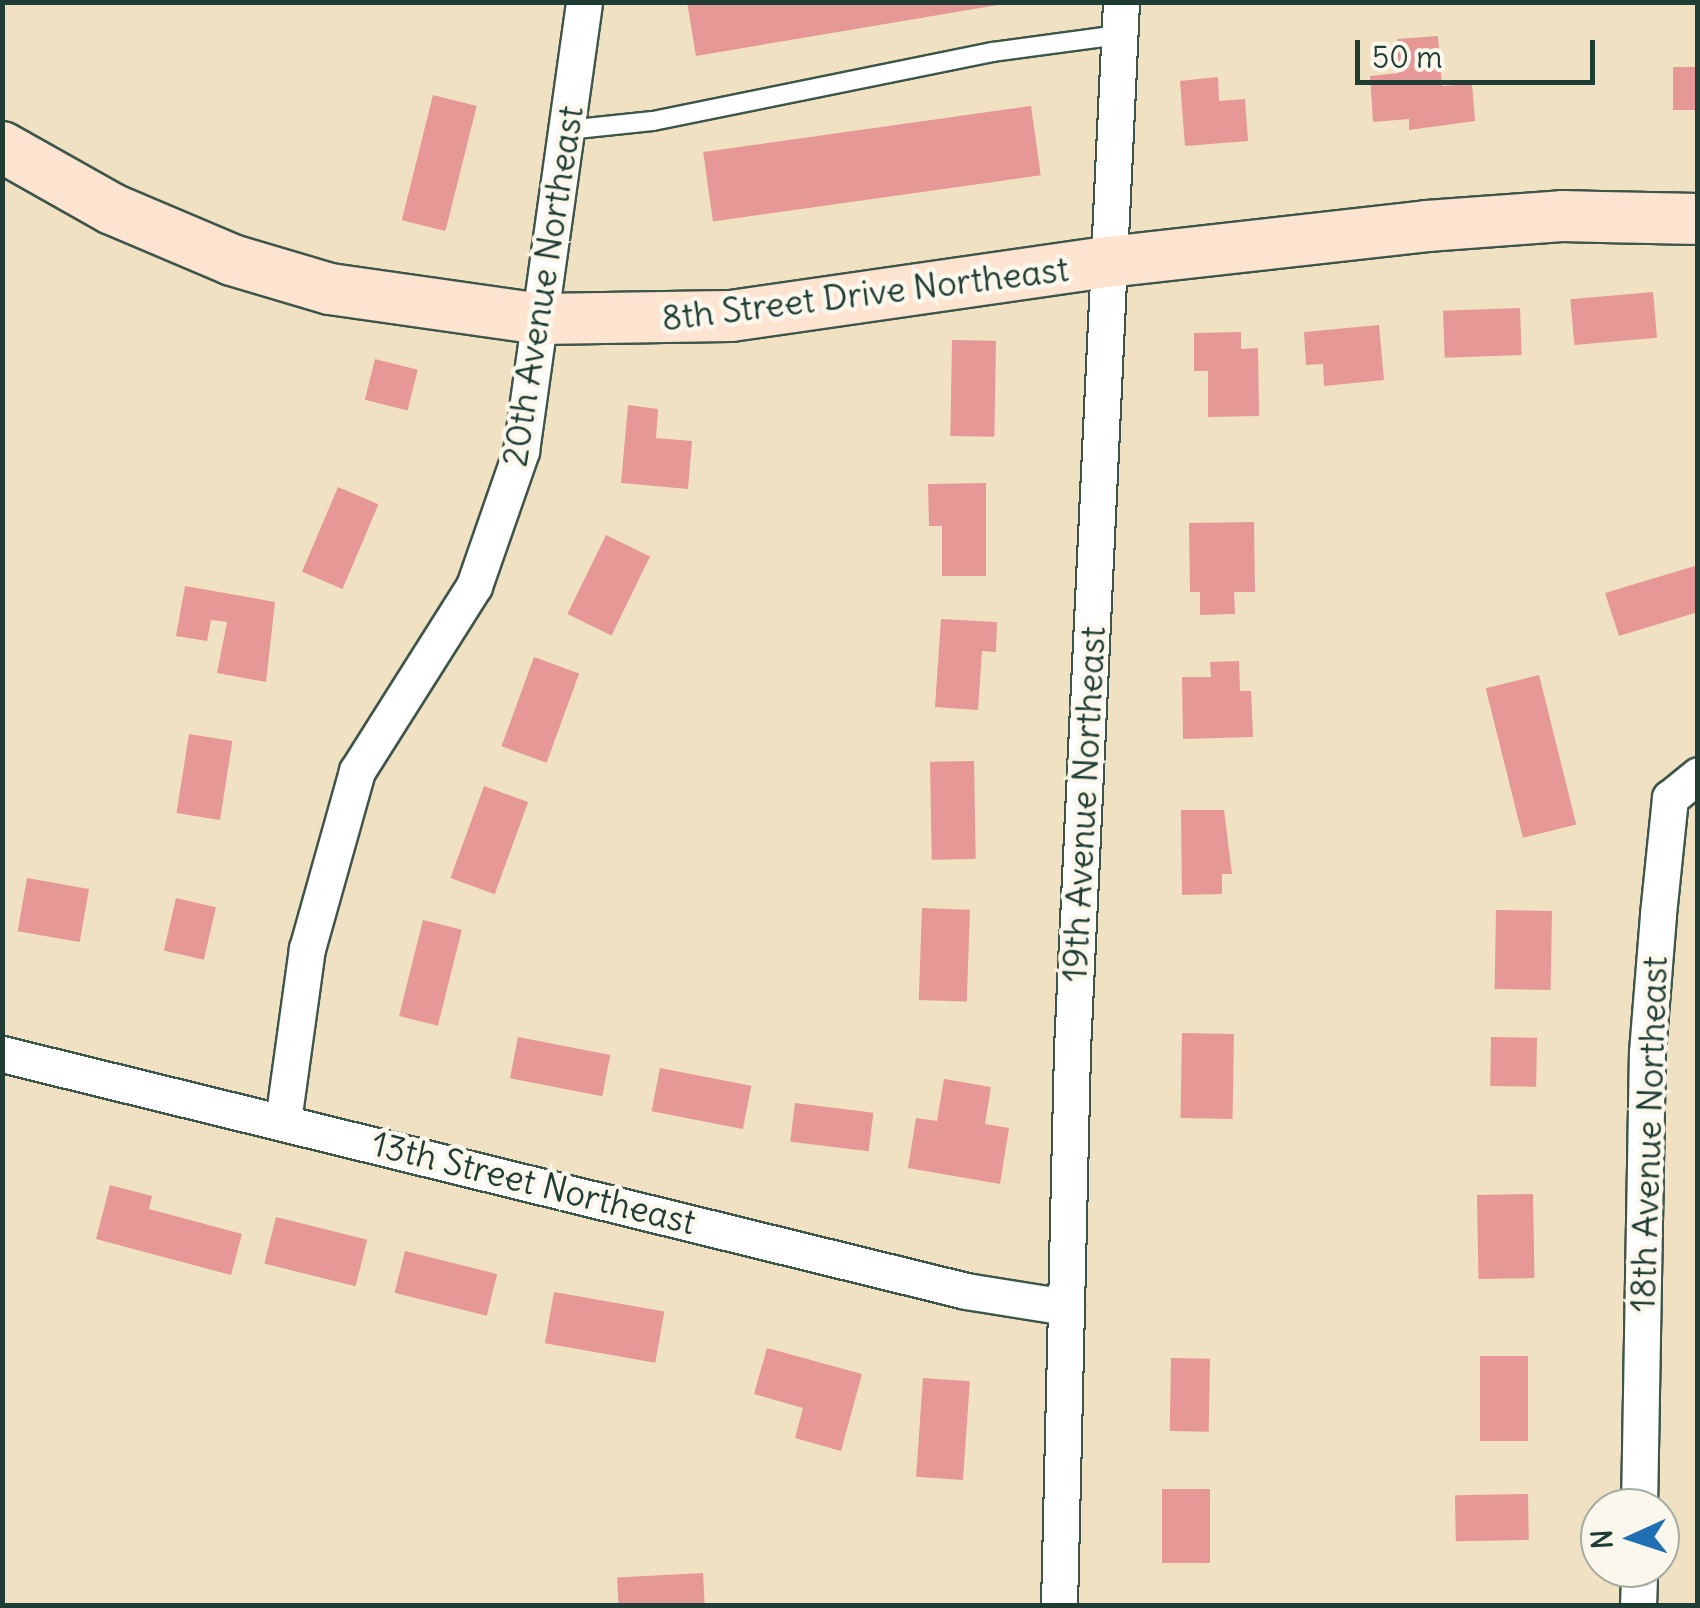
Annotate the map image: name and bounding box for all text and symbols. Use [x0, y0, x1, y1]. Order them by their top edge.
scale bar [1360, 20, 1600, 82]
text: 50 m [1372, 38, 1442, 76]
street label: 20th Avenue Northeast [493, 103, 591, 469]
street label: 8th Street Drive Northeast [659, 247, 1071, 339]
street label: 19th Avenue Northeast [1053, 625, 1113, 983]
street label: 18th Avenue Northeast [1621, 955, 1675, 1313]
street label: 13th Street Northeast [368, 1121, 700, 1243]
north arrow [1580, 1488, 1680, 1588]
text: N [1584, 1529, 1621, 1550]

